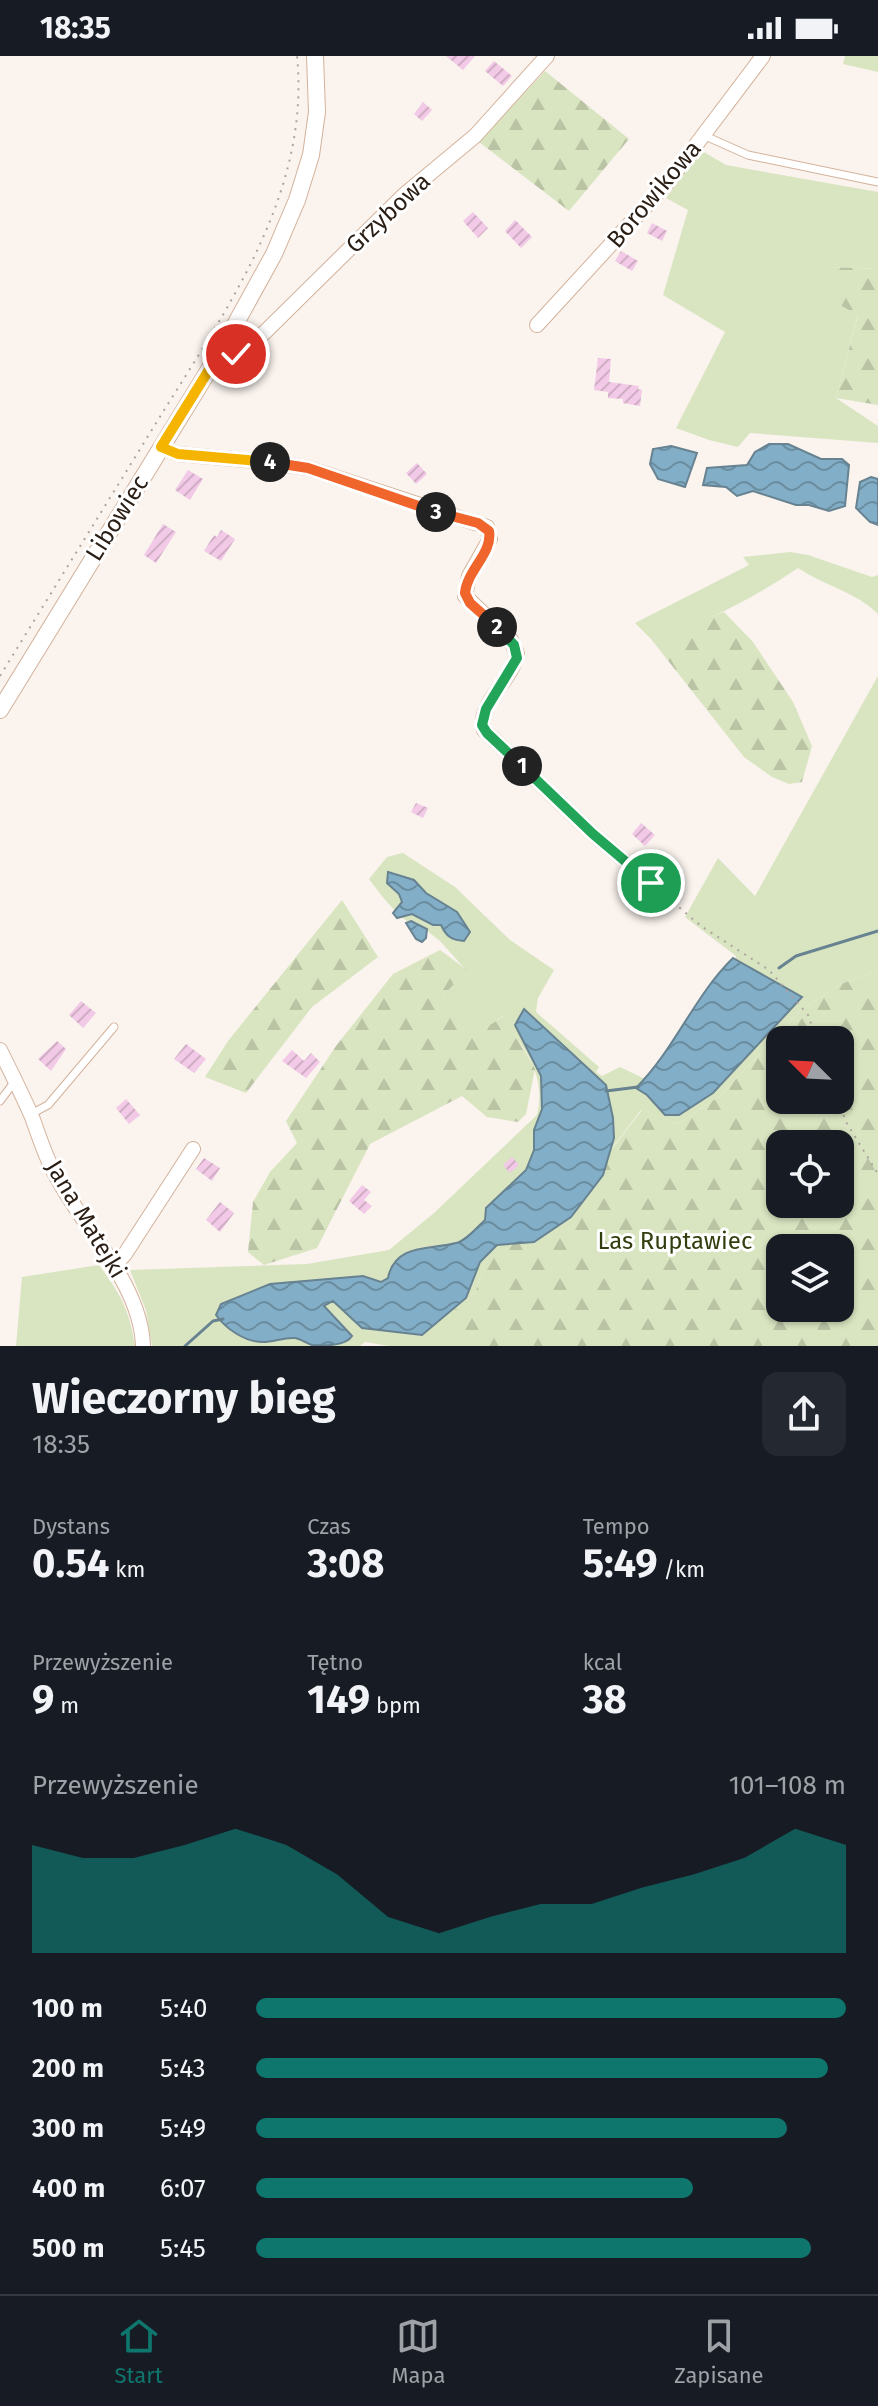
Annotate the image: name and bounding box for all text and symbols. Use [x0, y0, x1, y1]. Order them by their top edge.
text: 18:35 [40, 10, 111, 46]
street label: Borowikowa [601, 135, 707, 253]
street label: Grzybowa [340, 167, 436, 259]
pin [202, 320, 270, 388]
icon: check [214, 332, 258, 376]
pin: 4 [250, 442, 290, 482]
text: 4 [264, 448, 276, 475]
street label: Libowiec [80, 470, 154, 566]
pin: 3 [416, 492, 456, 532]
text: 3 [430, 498, 442, 525]
pin: 2 [477, 607, 517, 647]
text: 2 [491, 613, 503, 640]
pin: 1 [502, 746, 542, 786]
text: 1 [517, 752, 527, 779]
pin [617, 849, 685, 917]
icon: arrive [629, 861, 673, 905]
north arrow [766, 1026, 854, 1114]
map controls [766, 1026, 854, 1322]
button: locate [766, 1130, 854, 1218]
street label: Jana Matejki [40, 1155, 132, 1283]
park label: Las Ruptawiec [598, 1227, 752, 1255]
button: layers [766, 1234, 854, 1322]
text: Wieczorny bieg [32, 1372, 336, 1425]
button: share [762, 1372, 846, 1456]
text: 18:35 [32, 1429, 90, 1460]
text: Dystans [32, 1513, 110, 1540]
text: Czas [307, 1513, 351, 1540]
text: Tempo [583, 1513, 650, 1540]
text: 0.54 [32, 1540, 109, 1588]
text: 3:08 [307, 1540, 384, 1588]
text: 5:49 [583, 1540, 658, 1588]
text: km [109, 1556, 145, 1583]
text: /km [658, 1556, 705, 1583]
text: Przewyższenie [32, 1649, 173, 1676]
text: Tętno [307, 1649, 363, 1676]
text: kcal [583, 1649, 622, 1676]
text: 9 [32, 1676, 54, 1724]
text: 149 [307, 1676, 370, 1724]
text: 38 [583, 1676, 627, 1724]
text: m [54, 1692, 79, 1719]
text: bpm [370, 1692, 421, 1719]
text: Przewyższenie [32, 1770, 199, 1801]
text: 101–108 m [729, 1770, 846, 1801]
text: 100 m [32, 1993, 103, 2024]
text: 5:40 [160, 1993, 207, 2024]
text: 200 m [32, 2053, 104, 2084]
text: 5:43 [160, 2053, 206, 2084]
text: 300 m [32, 2113, 104, 2144]
text: 5:49 [160, 2113, 206, 2144]
text: 400 m [32, 2173, 105, 2204]
text: 6:07 [160, 2173, 206, 2204]
text: 500 m [32, 2233, 105, 2264]
text: 5:45 [160, 2233, 206, 2264]
tab: Start [114, 2314, 163, 2389]
tab: Mapa [391, 2314, 445, 2389]
tab: Zapisane [674, 2314, 764, 2389]

